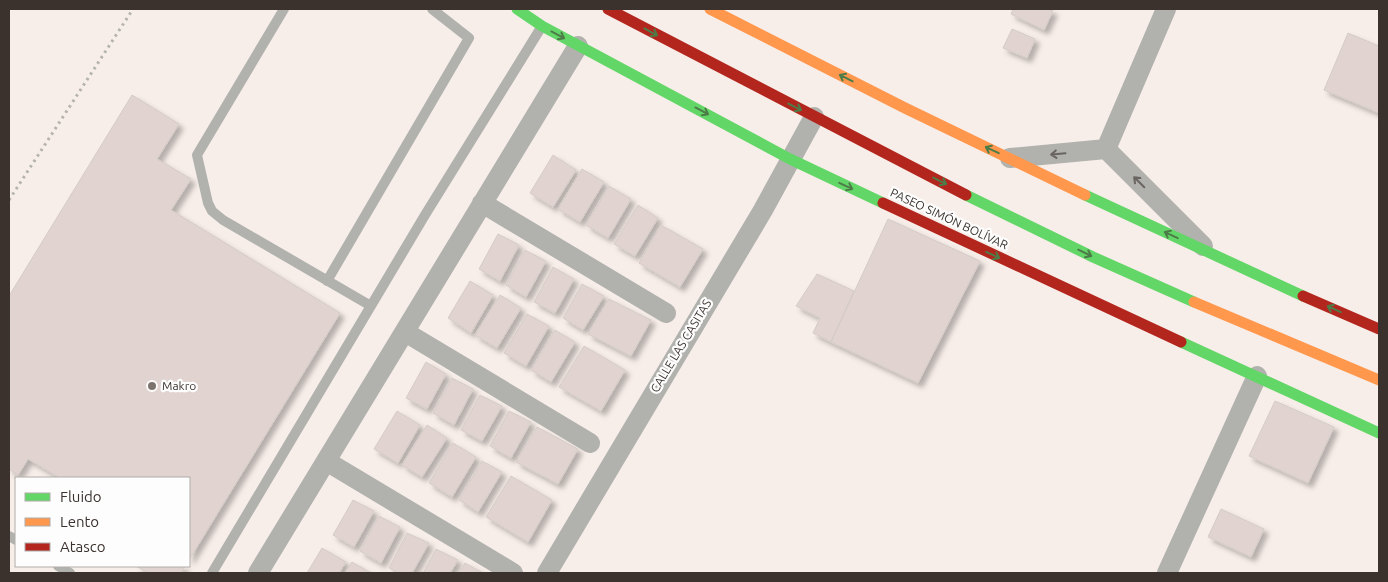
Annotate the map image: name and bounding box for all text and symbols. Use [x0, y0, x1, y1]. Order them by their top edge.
one-way arrow [643, 28, 658, 37]
one-way arrow [550, 31, 565, 40]
one-way arrow [839, 73, 854, 83]
one-way arrow [787, 103, 802, 112]
one-way arrow [694, 106, 709, 116]
one-way arrow [985, 145, 1000, 154]
one-way arrow [1050, 149, 1066, 159]
one-way arrow [932, 176, 947, 186]
one-way arrow [1134, 177, 1146, 189]
one-way arrow [838, 181, 853, 191]
street label: PASEO SIMÓN BOLÍVAR [888, 186, 1011, 252]
one-way arrow [1164, 230, 1179, 239]
one-way arrow [1078, 249, 1093, 259]
one-way arrow [985, 251, 1000, 260]
street label: CALLE LAS CASITAS [648, 297, 713, 394]
one-way arrow [1327, 304, 1342, 314]
place label: Makro [162, 379, 196, 392]
marker: Makro [146, 380, 158, 392]
legend [15, 477, 190, 567]
text: Fluido [60, 488, 102, 505]
text: Lento [60, 513, 99, 530]
text: Atasco [60, 538, 106, 555]

